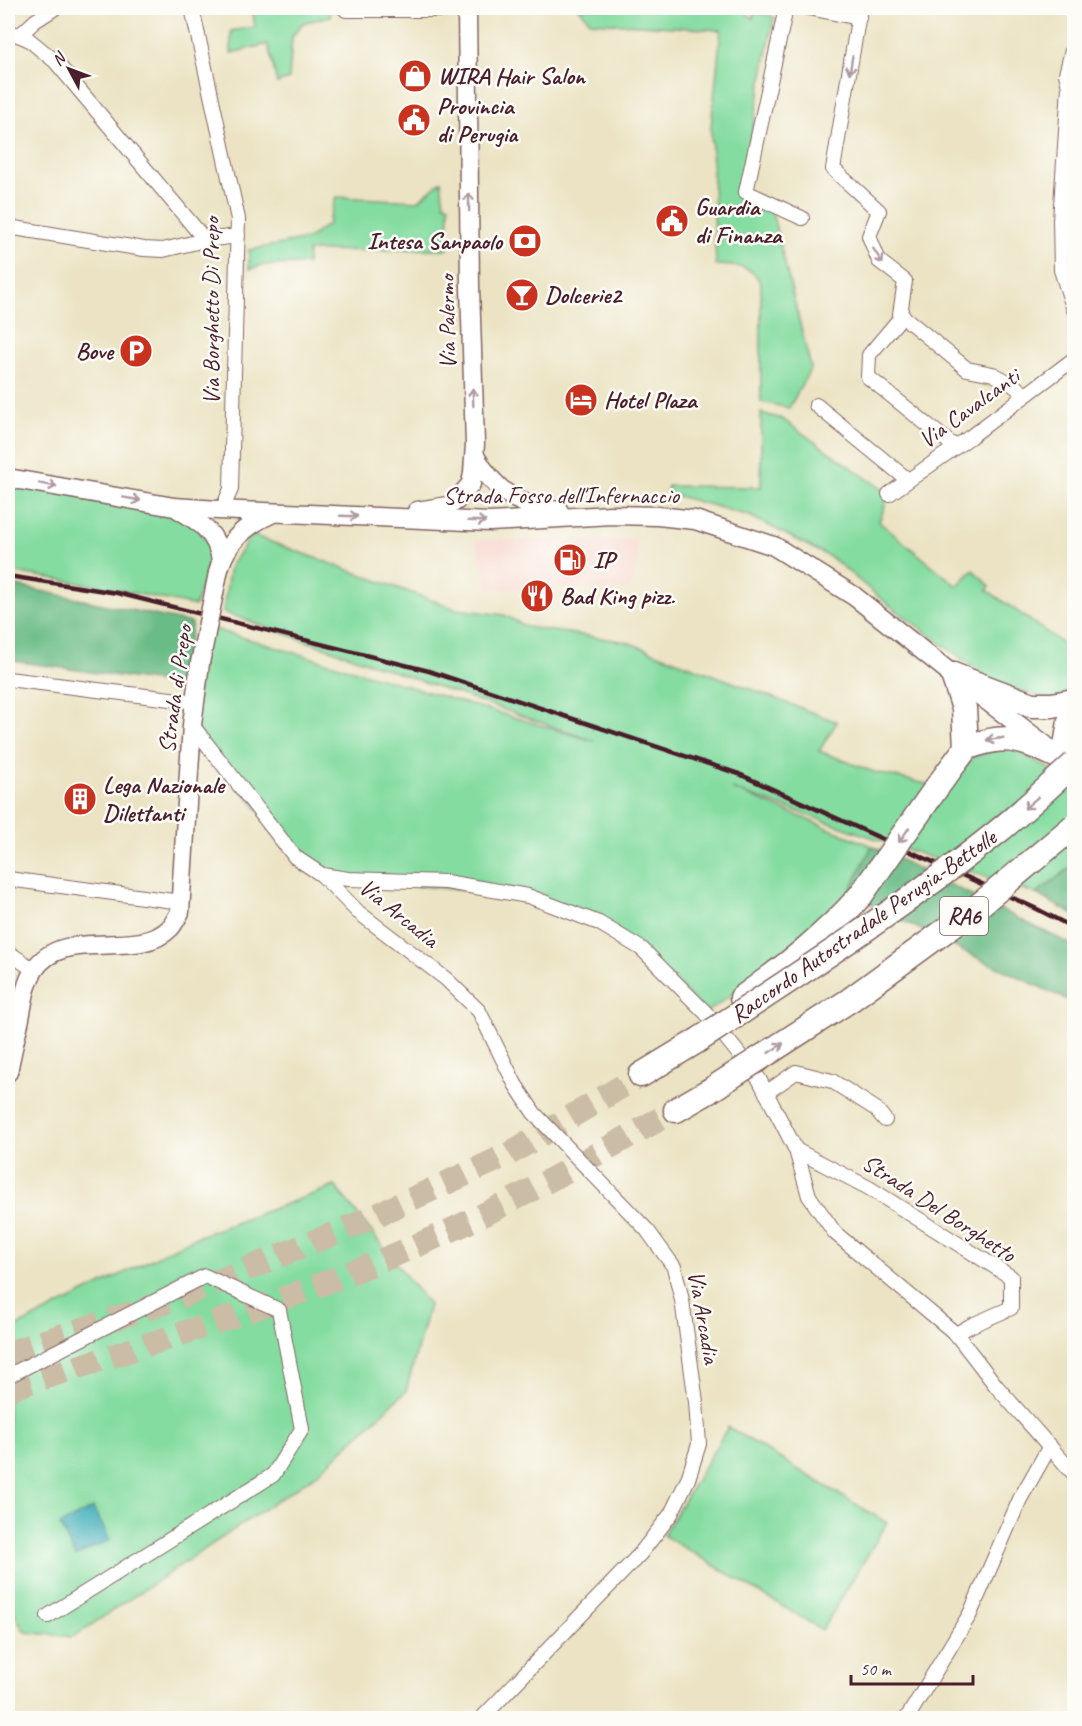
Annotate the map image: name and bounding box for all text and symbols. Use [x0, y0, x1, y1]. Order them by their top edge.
north arrow [39, 39, 99, 99]
text: N [48, 47, 71, 70]
one-way arrow [845, 55, 856, 75]
shop icon: WIRA Hair Salon [397, 58, 433, 94]
place label: WIRA Hair Salon [438, 61, 587, 91]
place label: Provincia di Perugia [437, 91, 519, 149]
public building icon: Provincia di Perugia [396, 102, 432, 138]
place label: Guardia di Finanza [695, 192, 784, 250]
one-way arrow [463, 193, 475, 213]
public building icon: Guardia di Finanza [654, 203, 690, 239]
street label: Via Borghetto Di Prepo [196, 215, 226, 405]
bank icon: Intesa Sanpaolo [507, 223, 543, 259]
place label: Intesa Sanpaolo [367, 226, 504, 256]
one-way arrow [872, 247, 884, 264]
street label: Via Palermo [431, 272, 463, 369]
bar icon: Dolcerie2 [504, 277, 540, 313]
place label: Dolcerie2 [545, 280, 623, 310]
parking icon: Bove [118, 333, 154, 369]
place label: Bove [76, 336, 115, 366]
street label: Via Cavalcanti [913, 359, 1028, 455]
hotel icon: Hotel Plaza [563, 382, 599, 418]
place label: Hotel Plaza [604, 385, 699, 415]
one-way arrow [468, 388, 479, 408]
one-way arrow [38, 480, 58, 491]
street label: Strada Fosso dell'Infernaccio [443, 480, 680, 510]
one-way arrow [121, 494, 141, 505]
one-way arrow [339, 511, 359, 522]
one-way arrow [466, 516, 486, 527]
fuel station icon: IP [552, 542, 588, 578]
place label: IP [593, 545, 618, 575]
restaurant icon: Bad King pizz. [519, 578, 555, 614]
place label: Bad King pizz. [560, 581, 676, 611]
street label: Strada di Prepo [151, 621, 199, 755]
one-way arrow [986, 734, 1006, 745]
place label: Lega Nazionale Dilettanti [103, 770, 226, 828]
building icon: Lega Nazionale Dilettanti [62, 781, 98, 817]
one-way arrow [1023, 796, 1038, 810]
street label: Raccordo Autostradale Perugia-Bettolle [724, 821, 1004, 1029]
one-way arrow [898, 826, 910, 842]
street label: Via Arcadia [353, 872, 446, 955]
road number: RA6 [940, 897, 988, 935]
one-way arrow [767, 1042, 784, 1054]
street label: Strada Del Borghetto [857, 1147, 1023, 1270]
street label: Via Arcadia [681, 1268, 727, 1367]
scale bar [851, 1648, 972, 1686]
text: 50 m [860, 1658, 893, 1680]

